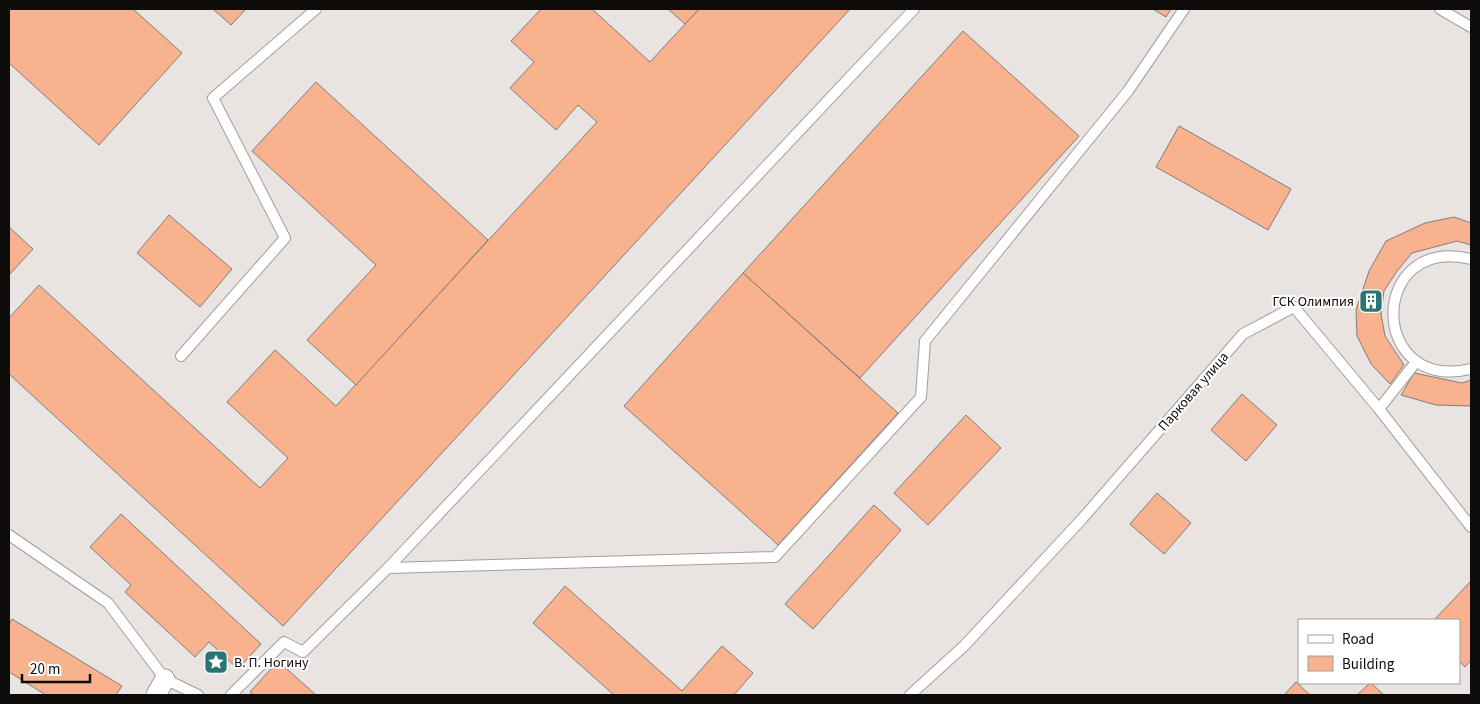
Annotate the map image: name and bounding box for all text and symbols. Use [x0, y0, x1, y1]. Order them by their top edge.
building icon: ГСК Олимпия [1358, 288, 1384, 314]
place label: ГСК Олимпия [1272, 292, 1354, 312]
street label: Парковая улица [1154, 348, 1234, 436]
legend [1298, 619, 1460, 684]
text: Road [1342, 629, 1374, 650]
place icon: В. П. Ногину [203, 649, 229, 675]
scale bar [22, 652, 90, 684]
place label: В. П. Ногину [234, 653, 309, 673]
text: Building [1342, 654, 1395, 675]
text: 20 m [30, 659, 60, 680]

